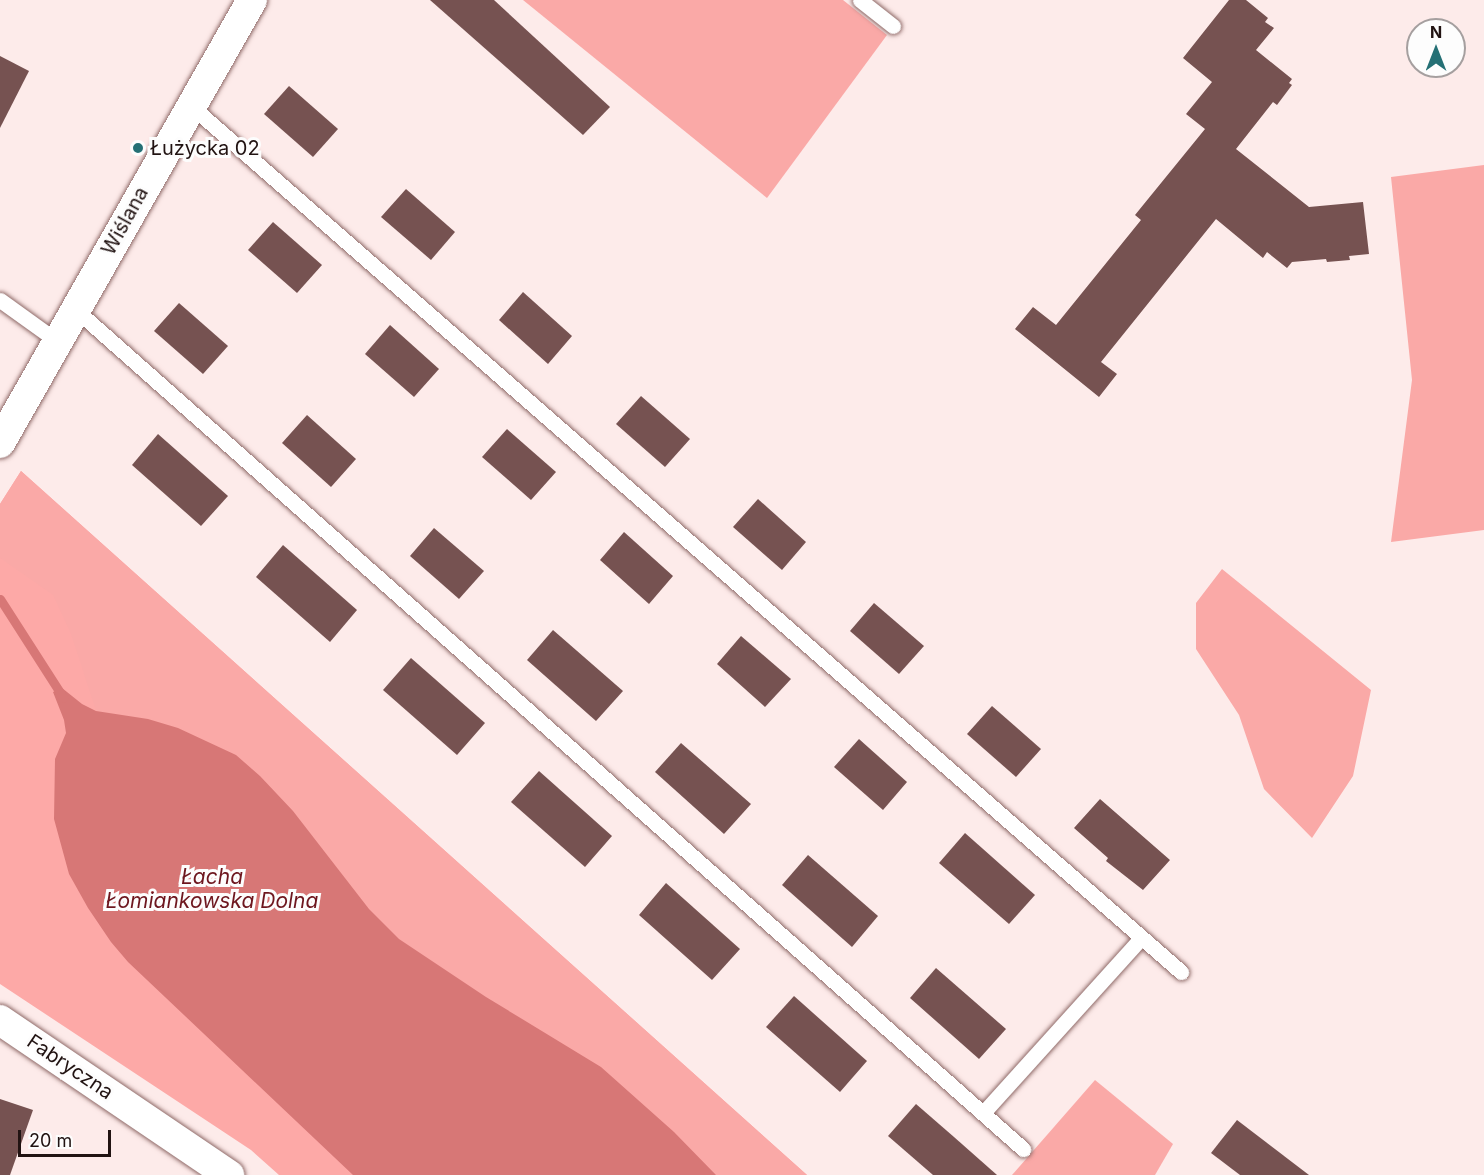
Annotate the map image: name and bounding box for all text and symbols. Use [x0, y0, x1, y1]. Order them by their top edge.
north arrow [1406, 18, 1466, 78]
text: N [1430, 22, 1442, 42]
place label: Łużycka 02 [150, 136, 260, 160]
marker: Łużycka 02 [131, 141, 145, 155]
street label: Wiślana [97, 183, 153, 259]
water label: Łacha Łomiankowska Dolna [106, 864, 318, 914]
street label: Fabryczna [22, 1029, 118, 1105]
scale bar [21, 1118, 114, 1156]
text: 20 m [29, 1130, 72, 1151]

